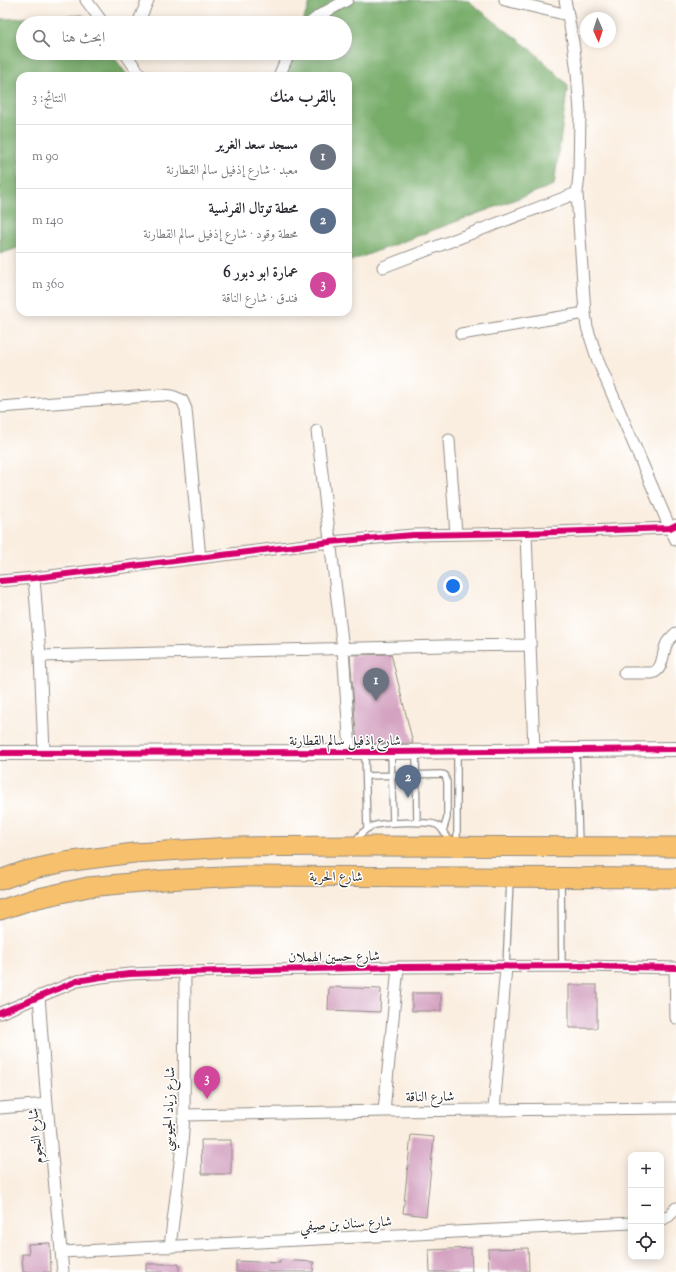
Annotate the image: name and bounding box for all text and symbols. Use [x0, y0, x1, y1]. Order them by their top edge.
north arrow [580, 12, 616, 48]
search box [16, 16, 352, 60]
icon: search [30, 27, 52, 49]
text: ابحث هنا [62, 28, 105, 49]
text: بالقرب منك [270, 86, 336, 110]
text: النتائج: 3 [32, 90, 66, 108]
text: مسجد سعد الغرير [216, 135, 298, 156]
text: 90 m [32, 148, 59, 166]
text: 1 [321, 148, 325, 166]
text: معبد · شارع إذفيل سالم القطارنة [166, 162, 298, 180]
text: محطة توتال الفرنسية [209, 199, 298, 220]
text: 140 m [32, 212, 63, 230]
text: 2 [320, 212, 326, 230]
text: محطة وقود · شارع إذفيل سالم القطارنة [143, 226, 298, 244]
text: عمارة ابو دبور 6 [223, 263, 298, 284]
text: 360 m [32, 276, 64, 294]
text: 3 [320, 276, 326, 294]
text: فندق · شارع الناقة [222, 290, 298, 308]
your location [443, 576, 463, 596]
pin: 1 [363, 668, 389, 701]
street label: شارع إذفيل سالم القطارنة [289, 732, 401, 753]
pin: 2 [395, 765, 421, 798]
street label: شارع الحرية [309, 868, 363, 888]
street label: شارع حسين الهملان [288, 947, 380, 969]
street label: شارع زياد الجيوسي [159, 1066, 183, 1152]
pin: 3 [194, 1066, 220, 1099]
street label: شارع الناقة [405, 1088, 455, 1108]
street label: شارع النجوم [24, 1107, 51, 1165]
map controls [628, 1152, 664, 1260]
button: + [628, 1152, 664, 1188]
button: − [628, 1188, 664, 1224]
street label: شارع سنان بن صيفي [300, 1213, 393, 1239]
button: locate [628, 1224, 664, 1260]

